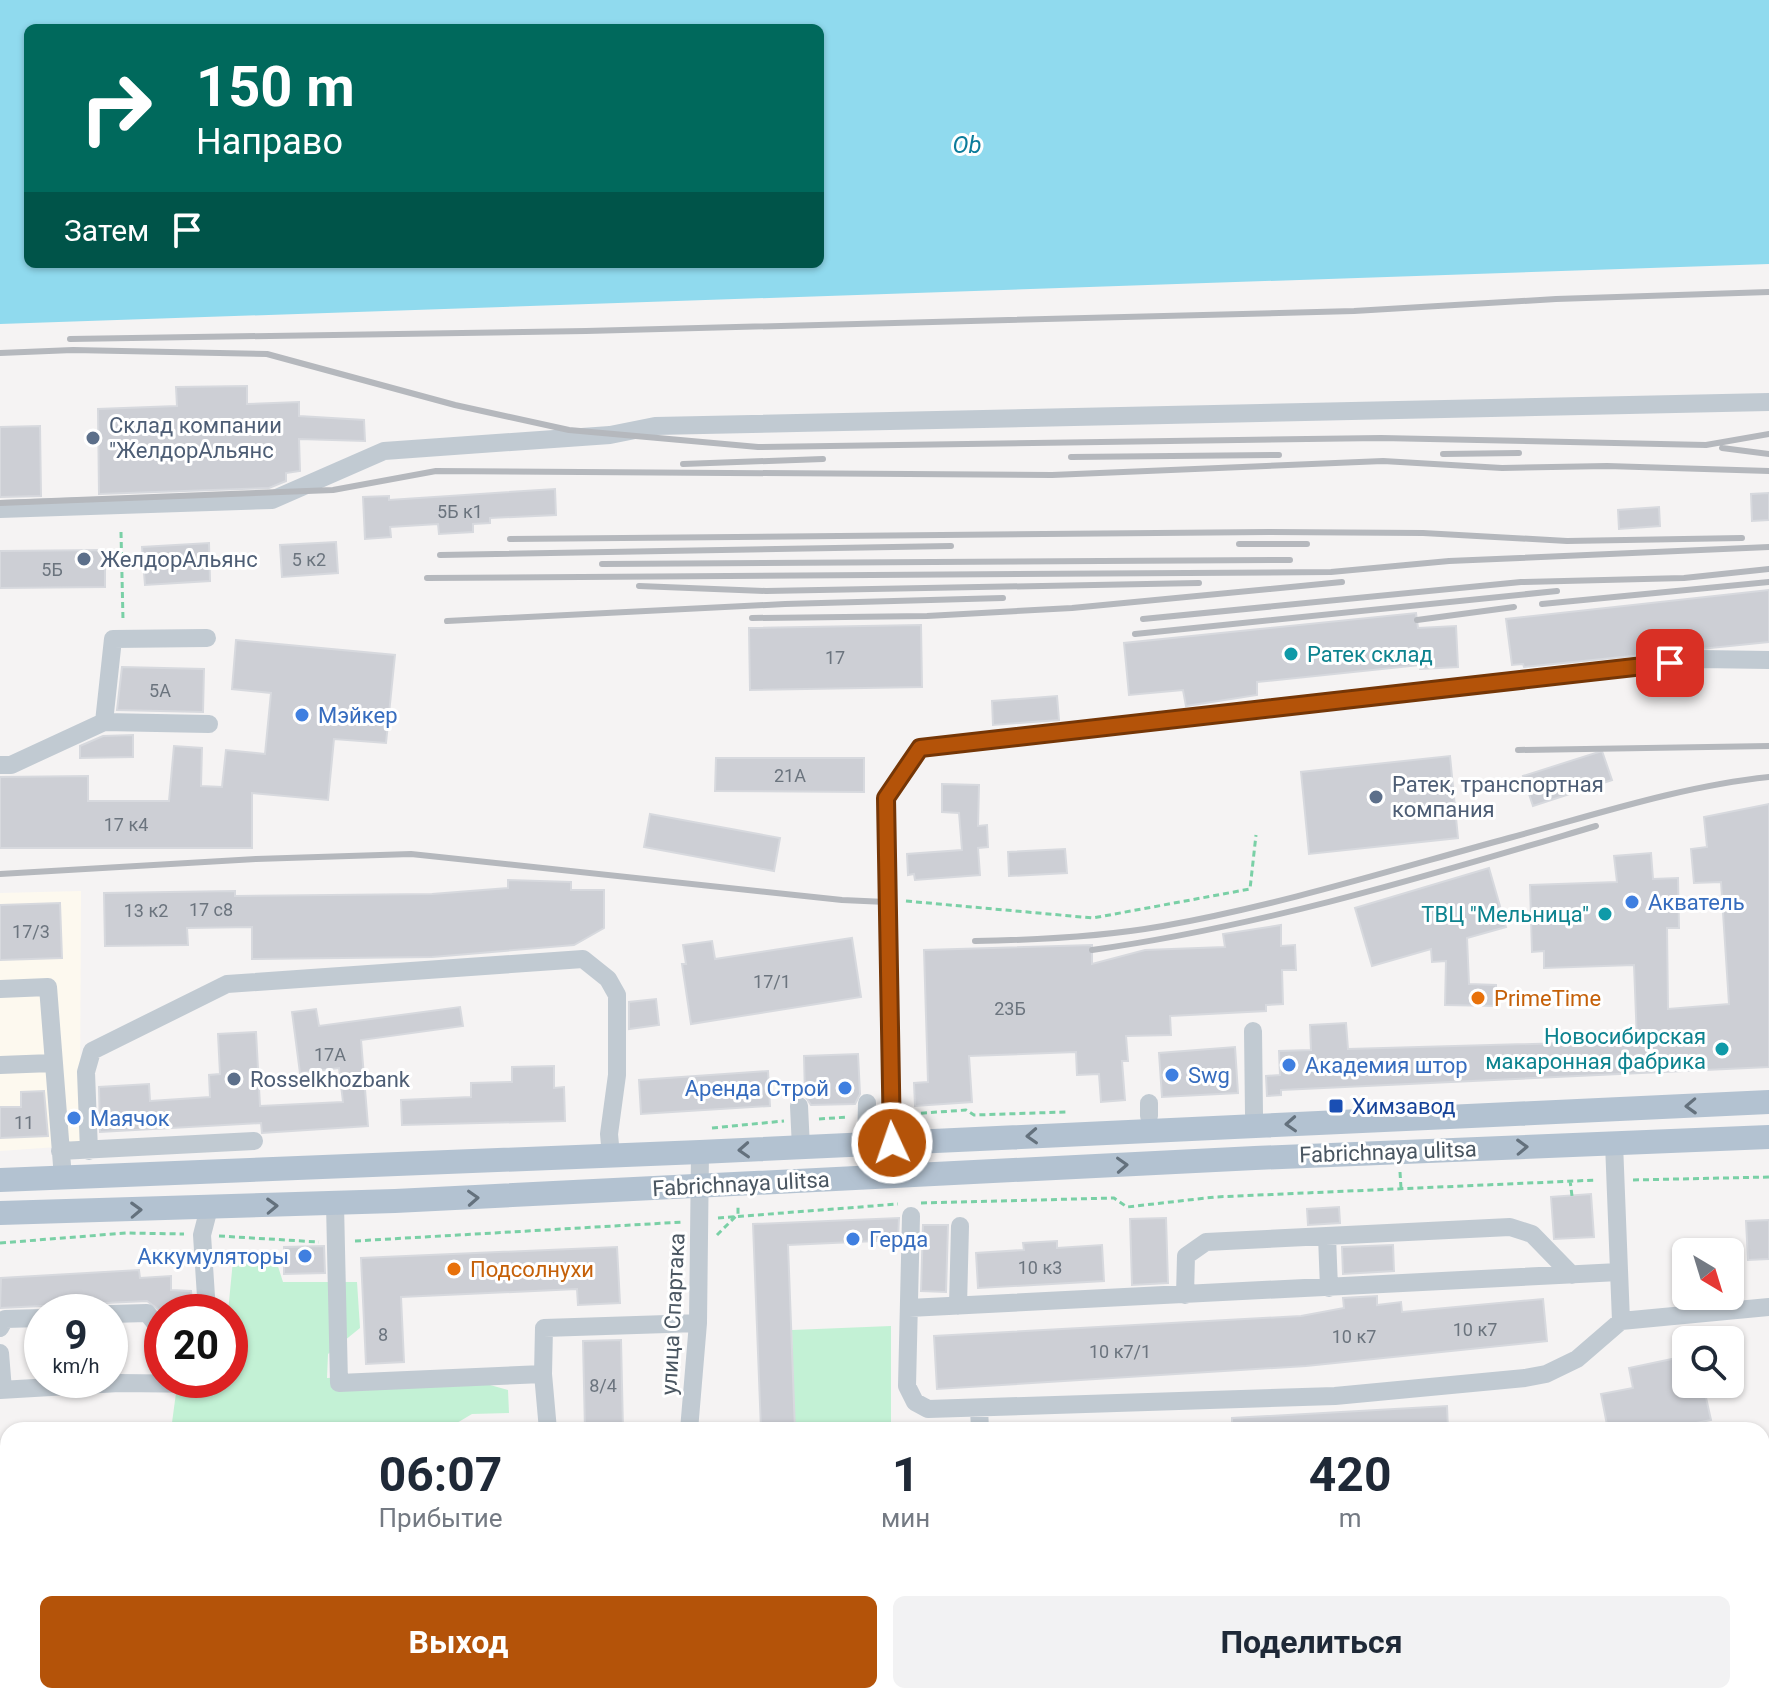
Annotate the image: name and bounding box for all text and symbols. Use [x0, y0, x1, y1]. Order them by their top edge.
text: 150 m [196, 54, 355, 120]
icon: right [64, 56, 168, 160]
text: Направо [196, 121, 343, 163]
water label: Ob [952, 131, 982, 159]
icon: arrive [165, 208, 209, 252]
text: Затем [64, 213, 149, 248]
place label: Склад компании "ЖелдорАльянс [109, 413, 282, 463]
marker: Склад компании "ЖелдорАльянс [84, 429, 102, 447]
house number: 5Б к1 [437, 501, 483, 522]
place label: ЖелдорАльянс [100, 547, 258, 572]
house number: 5 к2 [292, 549, 326, 570]
marker: ЖелдорАльянс [75, 550, 93, 568]
house number: 5Б [41, 559, 63, 580]
pin [1636, 629, 1704, 697]
icon: arrive [1648, 641, 1692, 685]
place label: Ратек склад [1307, 642, 1433, 667]
marker: Ратек склад [1282, 645, 1300, 663]
house number: 17 [825, 647, 845, 668]
house number: 5А [149, 680, 171, 701]
place label: Мэйкер [318, 703, 397, 728]
marker: Мэйкер [293, 706, 311, 724]
house number: 21А [774, 765, 806, 786]
place label: Ратек, транспортная компания [1392, 772, 1604, 822]
marker: Ратек, транспортная компания [1367, 788, 1385, 806]
house number: 17 к4 [104, 814, 148, 835]
place label: Акватель [1648, 890, 1745, 915]
marker: Акватель [1623, 893, 1641, 911]
house number: 17 с8 [189, 899, 233, 920]
house number: 13 к2 [124, 900, 168, 921]
place label: ТВЦ "Мельница" [1421, 902, 1589, 927]
marker: ТВЦ "Мельница" [1596, 905, 1614, 923]
house number: 17/3 [12, 921, 50, 942]
house number: 17/1 [753, 971, 791, 992]
place label: PrimeTime [1494, 986, 1601, 1011]
marker: PrimeTime [1469, 989, 1487, 1007]
house number: 23Б [994, 998, 1026, 1019]
place label: Новосибирская макаронная фабрика [1485, 1024, 1706, 1074]
marker: Новосибирская макаронная фабрика [1713, 1040, 1731, 1058]
house number: 17А [314, 1044, 346, 1065]
place label: Академия штор [1305, 1053, 1468, 1078]
marker: Академия штор [1280, 1056, 1298, 1074]
place label: Swg [1188, 1063, 1230, 1088]
marker: Swg [1163, 1066, 1181, 1084]
place label: Rosselkhozbank [250, 1067, 411, 1092]
marker: Rosselkhozbank [225, 1070, 243, 1088]
place label: Аренда Строй [685, 1076, 829, 1101]
marker: Аренда Строй [836, 1079, 854, 1097]
place label: Химзавод [1352, 1094, 1456, 1119]
marker: Химзавод [1327, 1097, 1345, 1115]
one-way arrow [1684, 1097, 1697, 1114]
position arrow [850, 1101, 934, 1185]
place label: Маячок [90, 1106, 170, 1131]
marker: Маячок [65, 1109, 83, 1127]
house number: 11 [14, 1112, 34, 1133]
one-way arrow [1284, 1115, 1297, 1132]
one-way arrow [1025, 1128, 1038, 1145]
street label: Fabrichnaya ulitsa [1299, 1136, 1477, 1168]
one-way arrow [1516, 1138, 1529, 1155]
one-way arrow [737, 1142, 750, 1159]
one-way arrow [1116, 1156, 1129, 1173]
street label: Fabrichnaya ulitsa [652, 1167, 830, 1201]
one-way arrow [467, 1189, 480, 1206]
one-way arrow [266, 1197, 279, 1214]
one-way arrow [130, 1202, 143, 1219]
place label: Герда [869, 1227, 928, 1252]
marker: Герда [844, 1230, 862, 1248]
street label: улица Спартака [656, 1232, 690, 1396]
north arrow [1672, 1238, 1744, 1310]
map controls [1672, 1238, 1744, 1398]
place label: Аккумуляторы [137, 1244, 289, 1269]
marker: Аккумуляторы [296, 1247, 314, 1265]
place label: Подсолнухи [470, 1257, 594, 1282]
house number: 10 к3 [1018, 1257, 1062, 1278]
marker: Подсолнухи [445, 1260, 463, 1278]
speed limit sign: 20 [144, 1294, 248, 1398]
text: 9 [65, 1312, 87, 1359]
house number: 10 к7 [1453, 1319, 1497, 1340]
house number: 8 [378, 1324, 388, 1345]
house number: 10 к7 [1332, 1326, 1376, 1347]
button: search [1672, 1326, 1744, 1398]
house number: 10 к7/1 [1089, 1341, 1151, 1362]
text: km/h [53, 1354, 99, 1378]
house number: 8/4 [589, 1375, 617, 1396]
text: 06:07 [379, 1446, 502, 1503]
text: 1 [892, 1446, 919, 1503]
text: 420 [1309, 1446, 1391, 1503]
text: Прибытие [379, 1503, 503, 1533]
text: мин [881, 1503, 930, 1533]
text: m [1339, 1503, 1362, 1533]
button: Выход [40, 1596, 877, 1688]
button: Поделиться [893, 1596, 1730, 1688]

